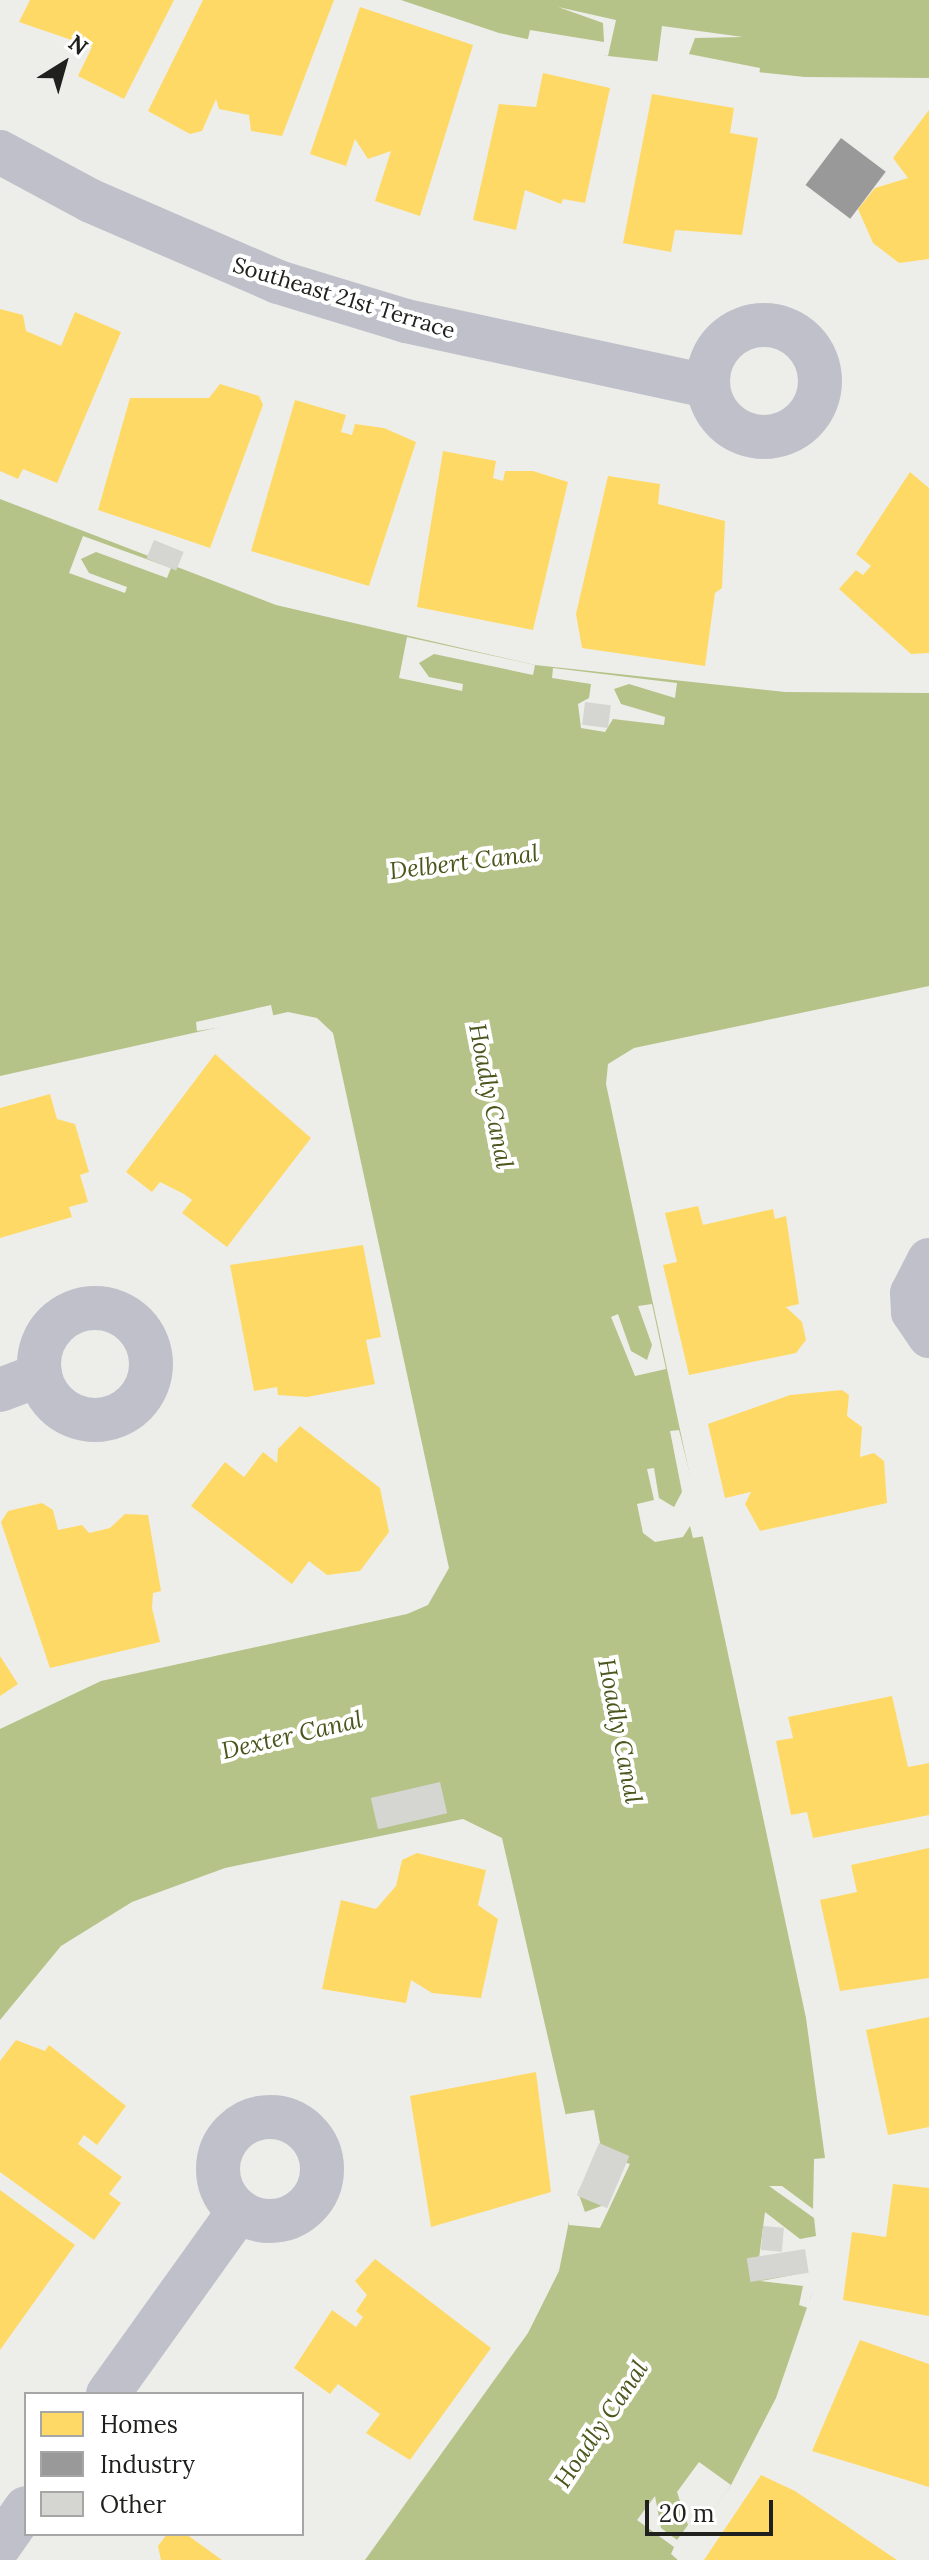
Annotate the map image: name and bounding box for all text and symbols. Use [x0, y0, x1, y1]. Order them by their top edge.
north arrow [24, 24, 104, 104]
text: N [63, 29, 94, 61]
street label: Southeast 21st Terrace [230, 252, 458, 344]
water label: Delbert Canal [388, 839, 540, 885]
water label: Hoadly Canal [463, 1021, 519, 1171]
water label: Hoadly Canal [592, 1656, 648, 1806]
water label: Dexter Canal [219, 1705, 365, 1765]
water label: Hoadly Canal [548, 2355, 654, 2493]
legend [24, 2392, 304, 2536]
text: Homes [100, 2409, 178, 2440]
text: Industry [100, 2449, 195, 2480]
scale bar [649, 2484, 777, 2534]
text: Other [100, 2489, 166, 2520]
text: 20 m [659, 2498, 715, 2529]

